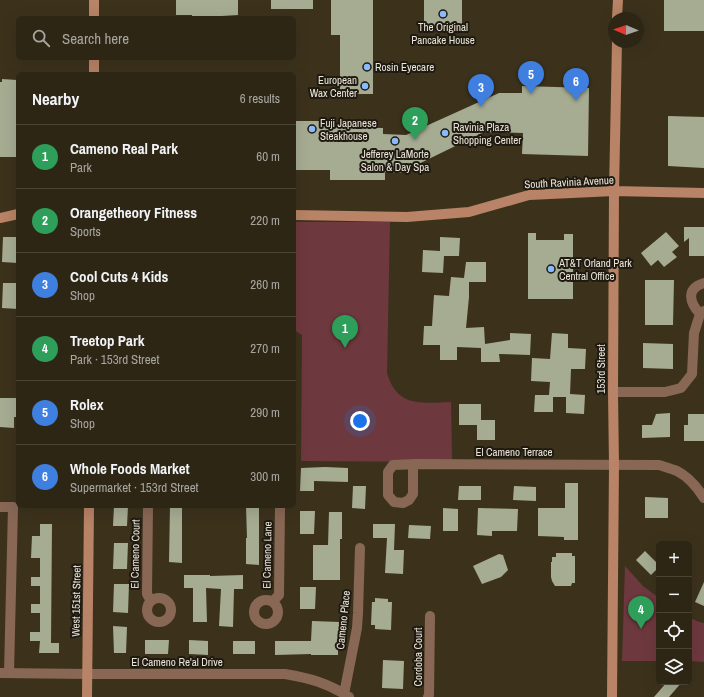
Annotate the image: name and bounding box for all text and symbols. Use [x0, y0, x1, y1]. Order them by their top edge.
marker: The Original Pancake House [438, 9, 448, 19]
north arrow [608, 12, 644, 48]
search box [16, 16, 296, 60]
place label: The Original Pancake House [411, 20, 475, 47]
icon: search [30, 27, 52, 49]
text: Search here [62, 28, 129, 49]
place label: Rosin Eyecare [375, 60, 434, 74]
pin: 5 [518, 61, 544, 94]
marker: Rosin Eyecare [362, 62, 372, 72]
pin: 6 [563, 68, 589, 101]
place label: European Wax Center [310, 73, 357, 100]
pin: 3 [468, 74, 494, 107]
marker: European Wax Center [360, 81, 370, 91]
text: Nearby [32, 87, 79, 110]
text: 6 results [240, 90, 280, 107]
pin: 2 [402, 107, 428, 140]
place label: Fuji Japanese Steakhouse [320, 116, 377, 143]
place label: Ravinia Plaza Shopping Center [453, 120, 521, 147]
marker: Fuji Japanese Steakhouse [307, 124, 317, 134]
marker: Ravinia Plaza Shopping Center [440, 128, 450, 138]
marker: Jefferey LaMorte Salon & Day Spa [390, 136, 400, 146]
text: Cameno Real Park [70, 138, 178, 159]
place label: Jefferey LaMorte Salon & Day Spa [361, 147, 429, 174]
text: 1 [42, 148, 48, 165]
text: 60 m [256, 148, 280, 165]
text: Park [70, 159, 92, 176]
street label: South Ravinia Avenue [524, 173, 614, 191]
text: Orangetheory Fitness [70, 202, 197, 223]
text: 2 [42, 212, 48, 229]
text: 220 m [250, 212, 280, 229]
text: Sports [70, 223, 101, 240]
place label: AT&T Orland Park Central Office [558, 256, 632, 283]
marker: AT&T Orland Park Central Office [546, 264, 556, 274]
text: Cool Cuts 4 Kids [70, 266, 168, 287]
text: 3 [42, 276, 48, 293]
text: 260 m [250, 276, 280, 293]
text: Shop [70, 287, 95, 304]
pin: 1 [332, 315, 358, 348]
text: Treetop Park [70, 330, 145, 351]
text: 4 [42, 340, 48, 357]
text: 270 m [250, 340, 280, 357]
street label: 153rd Street [594, 344, 608, 394]
text: Park · 153rd Street [70, 351, 159, 368]
text: Rolex [70, 394, 104, 415]
text: 5 [42, 404, 48, 421]
text: 290 m [250, 404, 280, 421]
your location [350, 411, 370, 431]
text: Shop [70, 415, 95, 432]
street label: El Cameno Terrace [475, 445, 553, 459]
text: Whole Foods Market [70, 458, 190, 479]
text: 6 [42, 468, 48, 485]
text: 300 m [250, 468, 280, 485]
text: Supermarket · 153rd Street [70, 479, 199, 496]
street label: El Cameno Court [127, 519, 143, 589]
street label: El Cameno Lane [259, 521, 275, 589]
map controls [656, 541, 692, 685]
button: + [656, 541, 692, 577]
street label: West 151st Street [68, 565, 84, 637]
button: − [656, 577, 692, 613]
street label: Cameno Place [333, 590, 353, 650]
pin: 4 [628, 596, 654, 629]
button: locate [656, 613, 692, 649]
street label: Cordoba Court [411, 627, 425, 687]
button: layers [656, 649, 692, 685]
street label: El Cameno Re'al Drive [131, 655, 223, 669]

